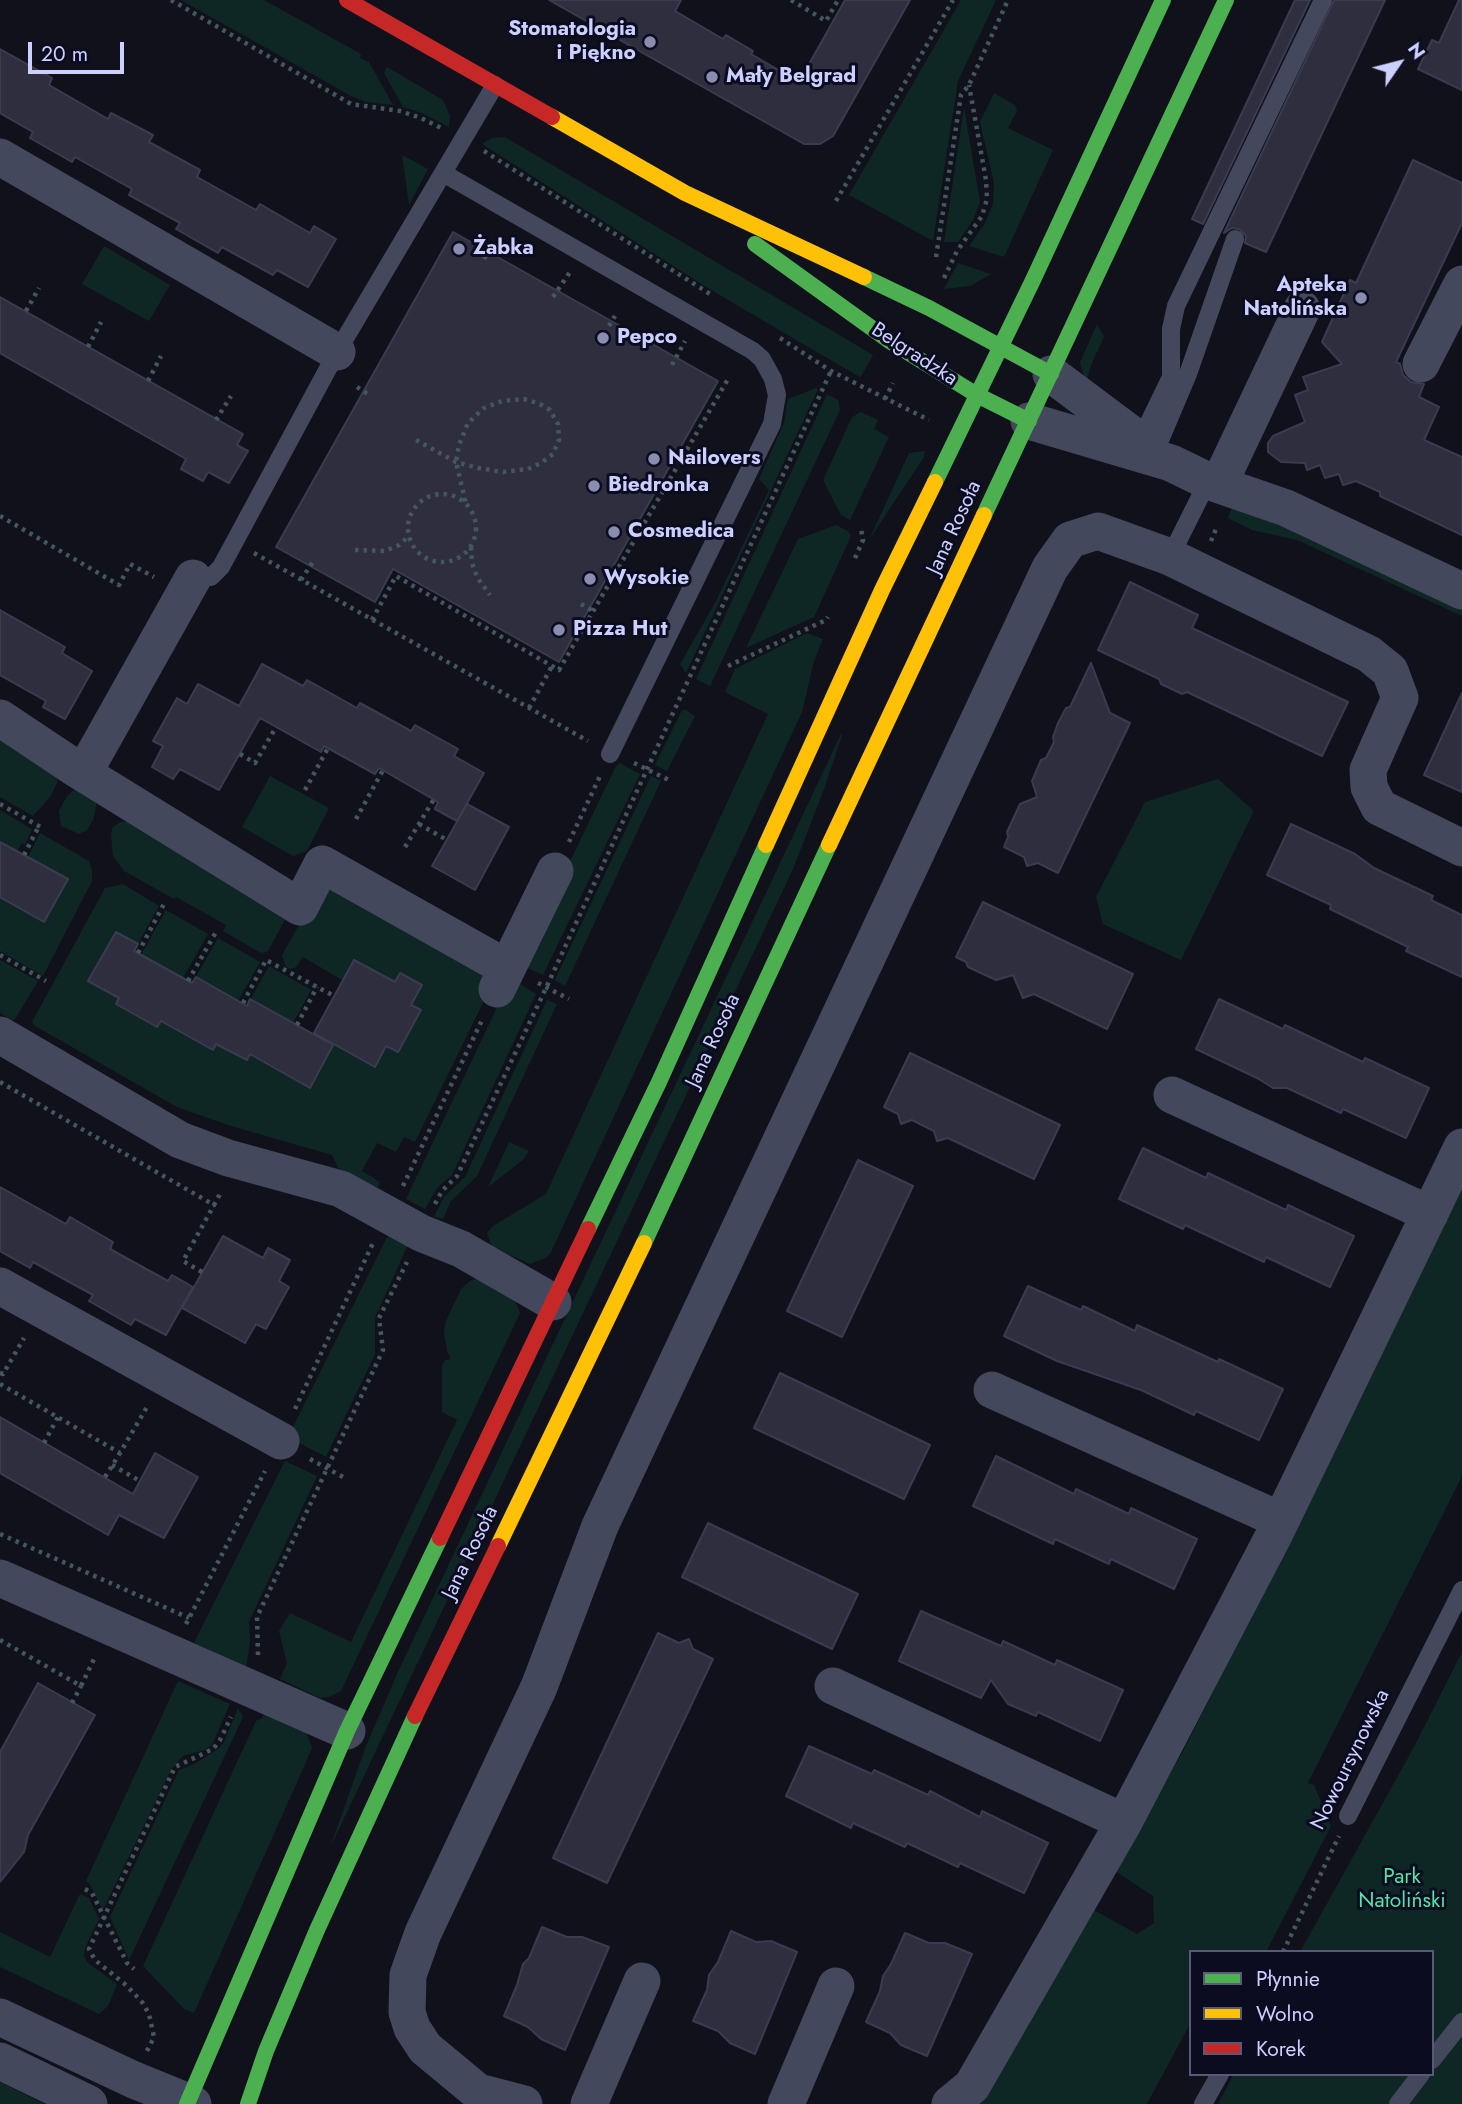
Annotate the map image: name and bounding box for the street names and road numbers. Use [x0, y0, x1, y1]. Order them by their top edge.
street label: Belgradzka [866, 318, 962, 392]
street label: Jana Rosoła [922, 477, 988, 579]
street label: Jana Rosoła [681, 990, 747, 1092]
street label: Jana Rosoła [438, 1502, 504, 1604]
street label: Nowoursynowska [1306, 1686, 1396, 1834]

